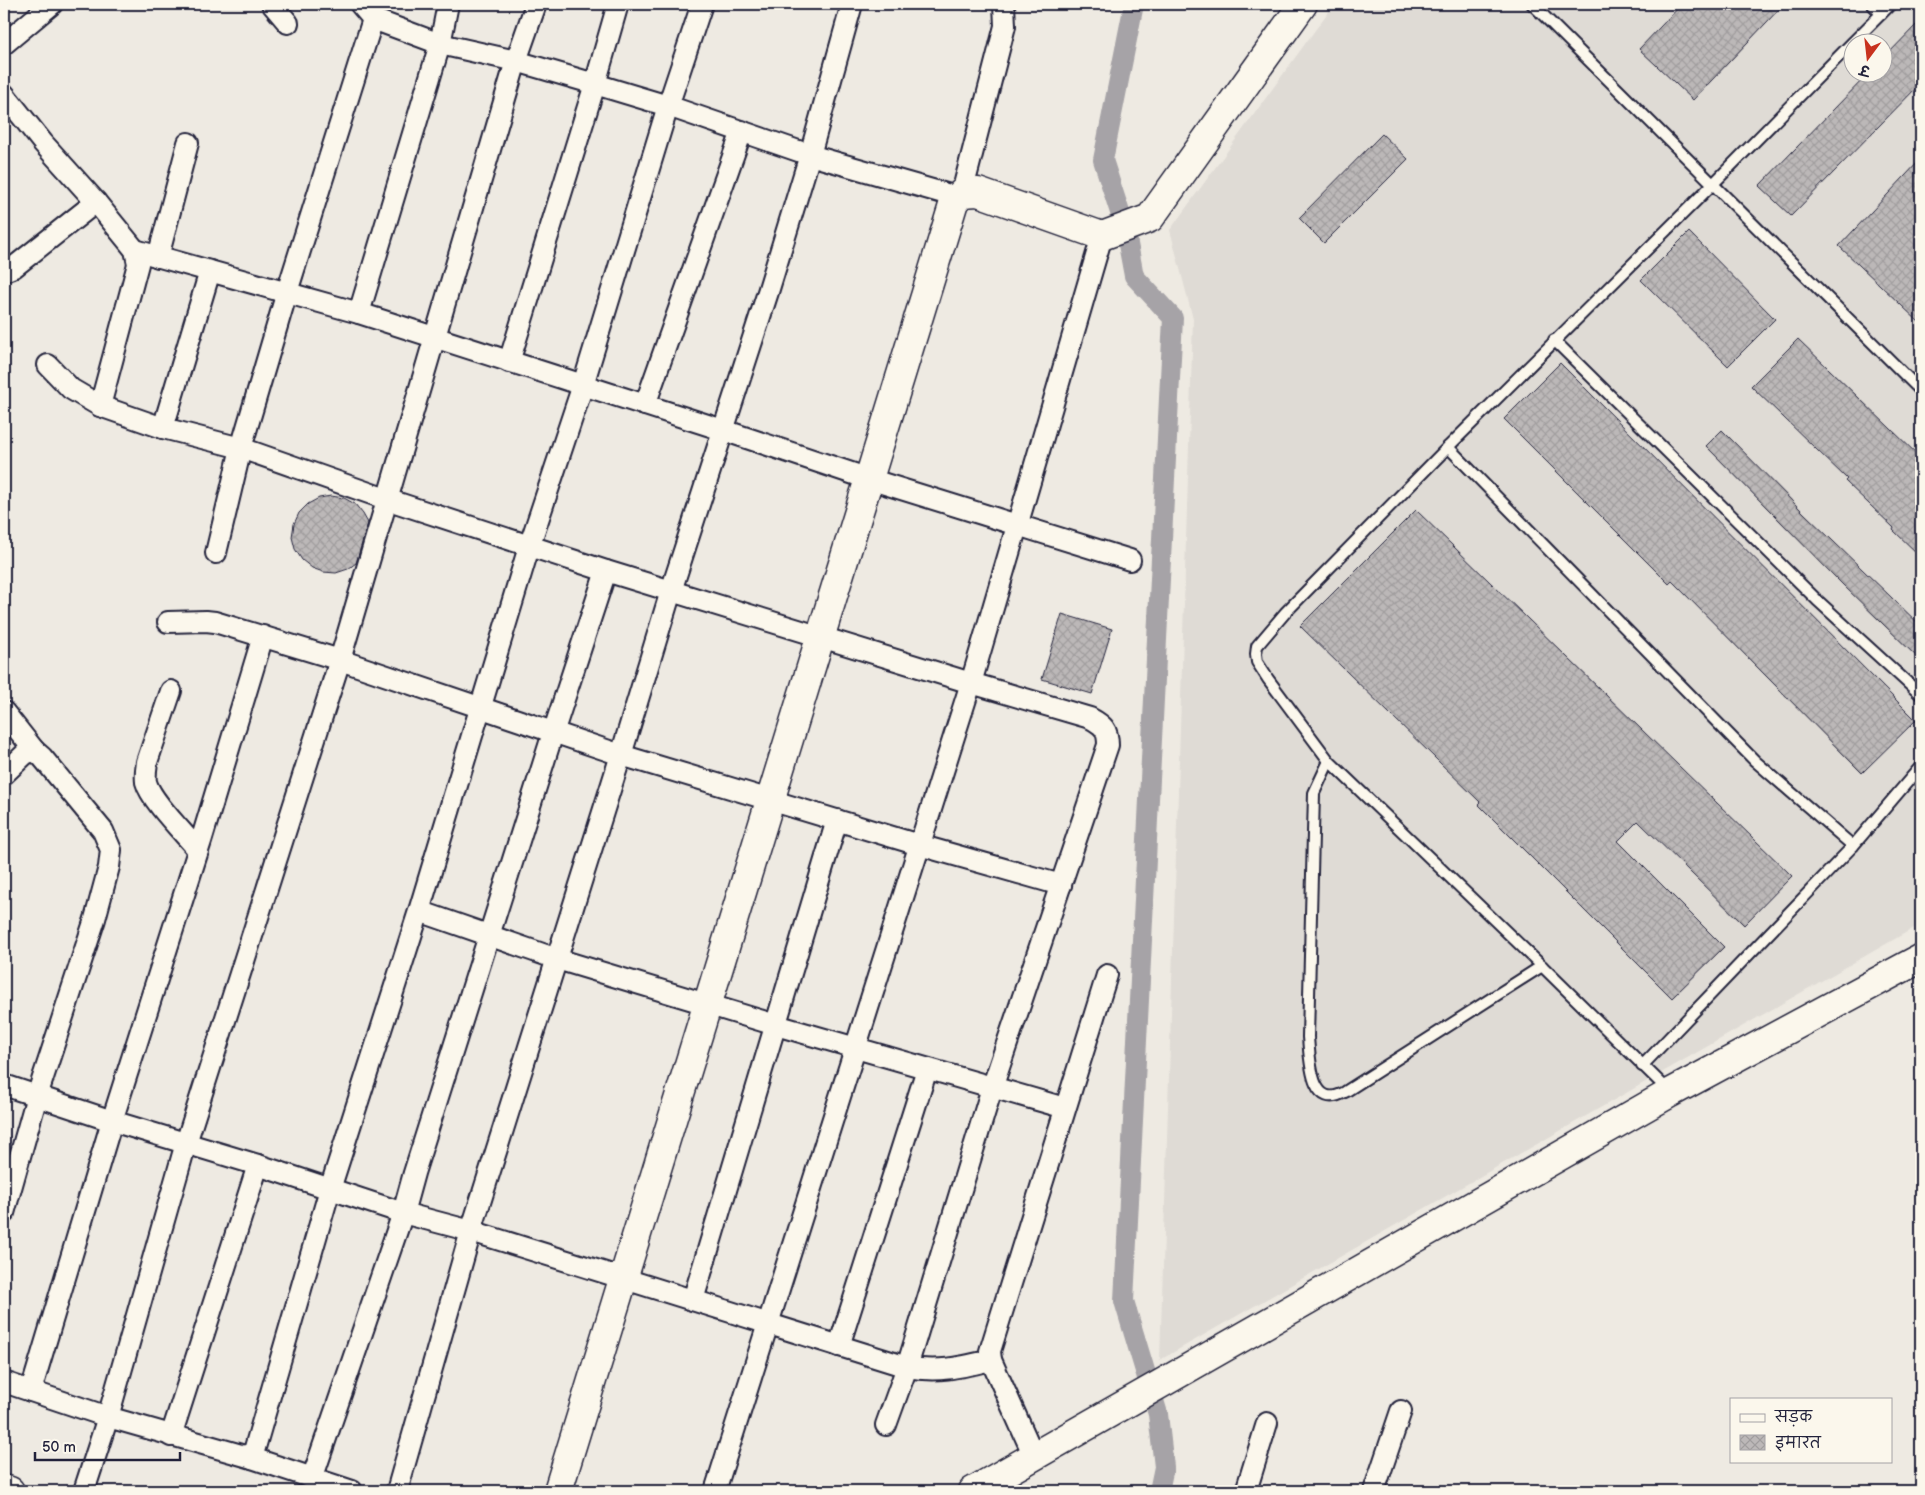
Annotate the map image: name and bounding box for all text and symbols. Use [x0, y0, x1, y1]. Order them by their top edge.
north arrow [1842, 32, 1892, 82]
text: उ [1856, 60, 1873, 80]
legend [1730, 1398, 1892, 1462]
text: सड़क [1774, 1408, 1813, 1427]
scale bar [35, 1430, 180, 1462]
text: इमारत [1775, 1434, 1822, 1453]
text: 50 m [42, 1438, 76, 1457]

